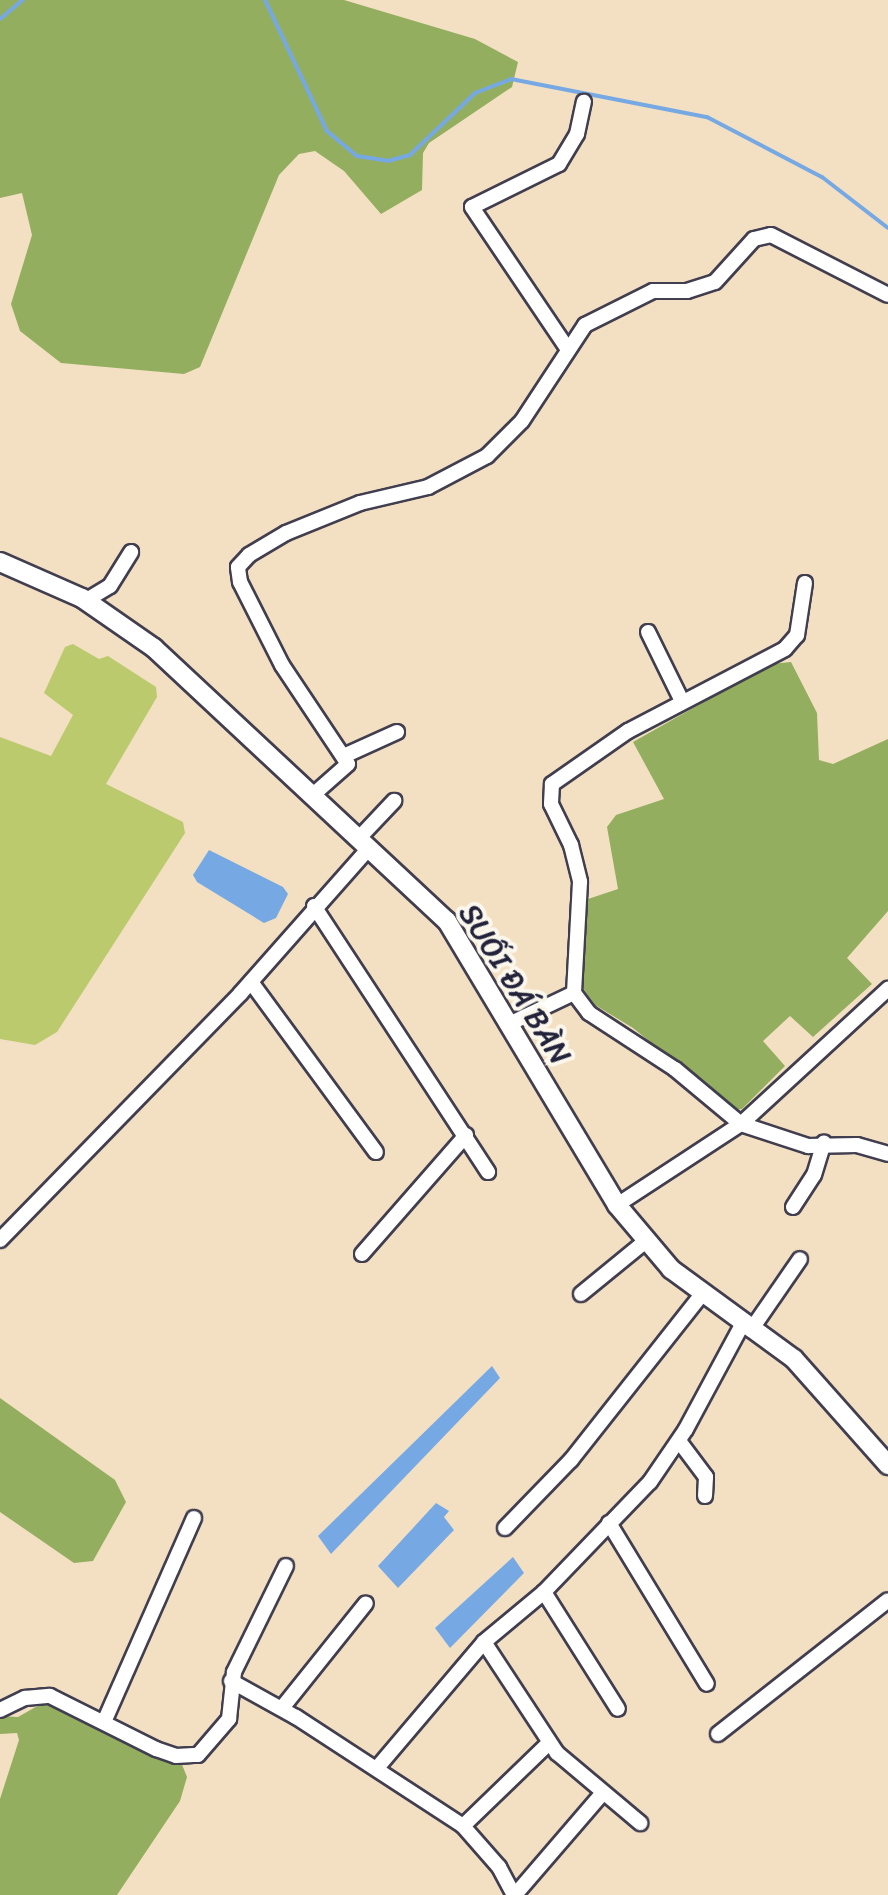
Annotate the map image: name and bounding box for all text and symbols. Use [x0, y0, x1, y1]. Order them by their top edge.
street label: SUỐI ĐÁ BÀN [451, 897, 579, 1071]

